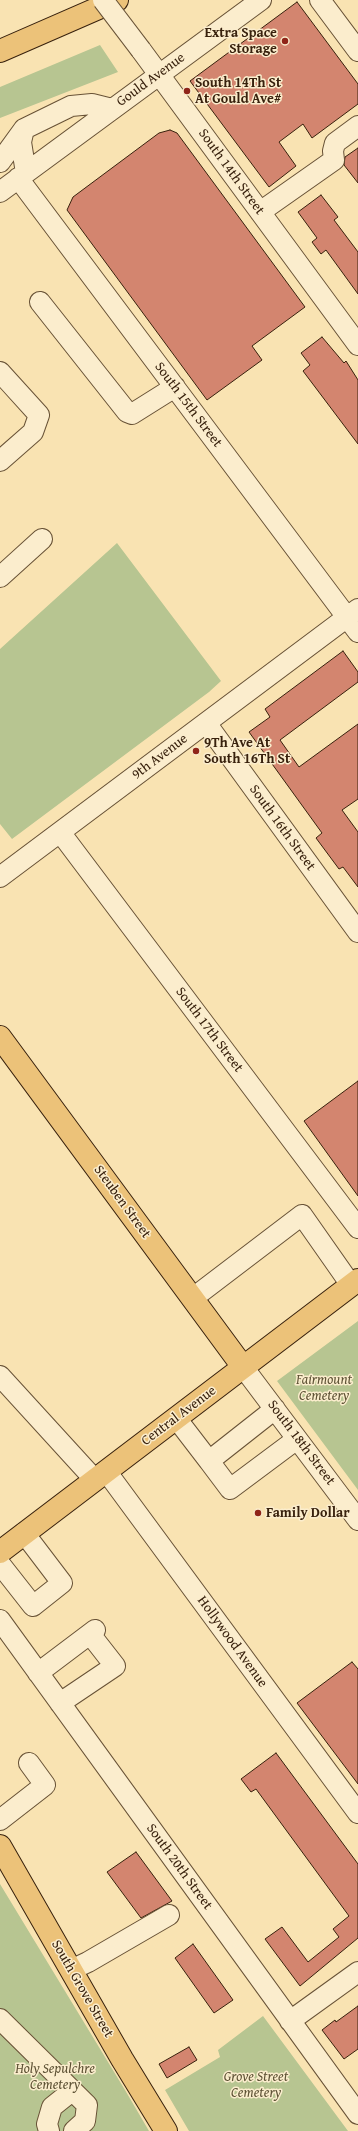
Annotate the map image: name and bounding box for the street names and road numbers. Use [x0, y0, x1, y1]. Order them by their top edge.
street label: Gould Avenue [114, 50, 188, 110]
street label: South 14th Street [194, 126, 268, 218]
street label: South 15th Street [151, 359, 225, 451]
street label: 9th Avenue [129, 731, 191, 783]
street label: South 16th Street [245, 782, 319, 874]
street label: South 17th Street [172, 984, 246, 1076]
street label: Steuben Street [90, 1162, 154, 1242]
street label: Central Avenue [138, 1382, 220, 1450]
street label: South 18th Street [264, 1397, 338, 1489]
street label: Hollywood Avenue [193, 1593, 271, 1691]
street label: South 20th Street [142, 1821, 216, 1913]
street label: South Grove Street [47, 1937, 117, 2041]

